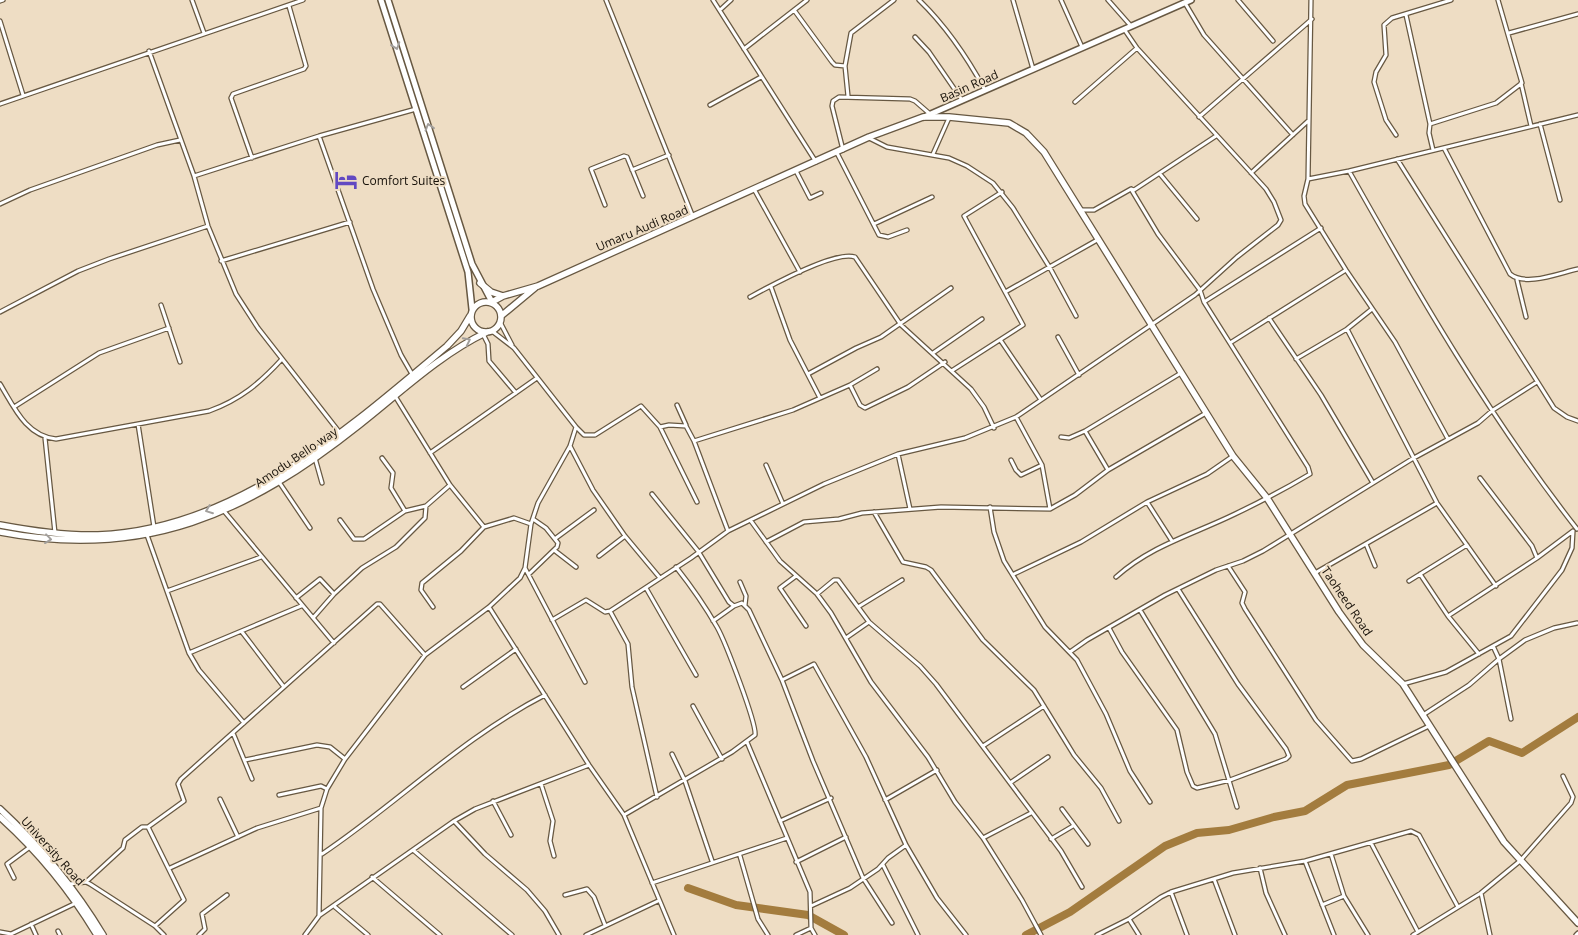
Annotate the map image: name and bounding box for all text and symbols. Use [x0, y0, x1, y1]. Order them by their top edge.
one-way arrow [390, 42, 400, 50]
street label: Basin Road [937, 66, 1001, 106]
one-way arrow [425, 123, 435, 132]
hotel icon: Comfort Suites [333, 167, 359, 193]
place label: Comfort Suites [362, 172, 445, 189]
street label: Umaru Audi Road [593, 201, 691, 255]
one-way arrow [462, 337, 471, 348]
street label: Amodu Bello way [251, 422, 342, 491]
one-way arrow [205, 504, 213, 514]
one-way arrow [44, 533, 52, 544]
street label: Taoheed Road [1317, 563, 1377, 639]
street label: University Road [17, 813, 89, 889]

